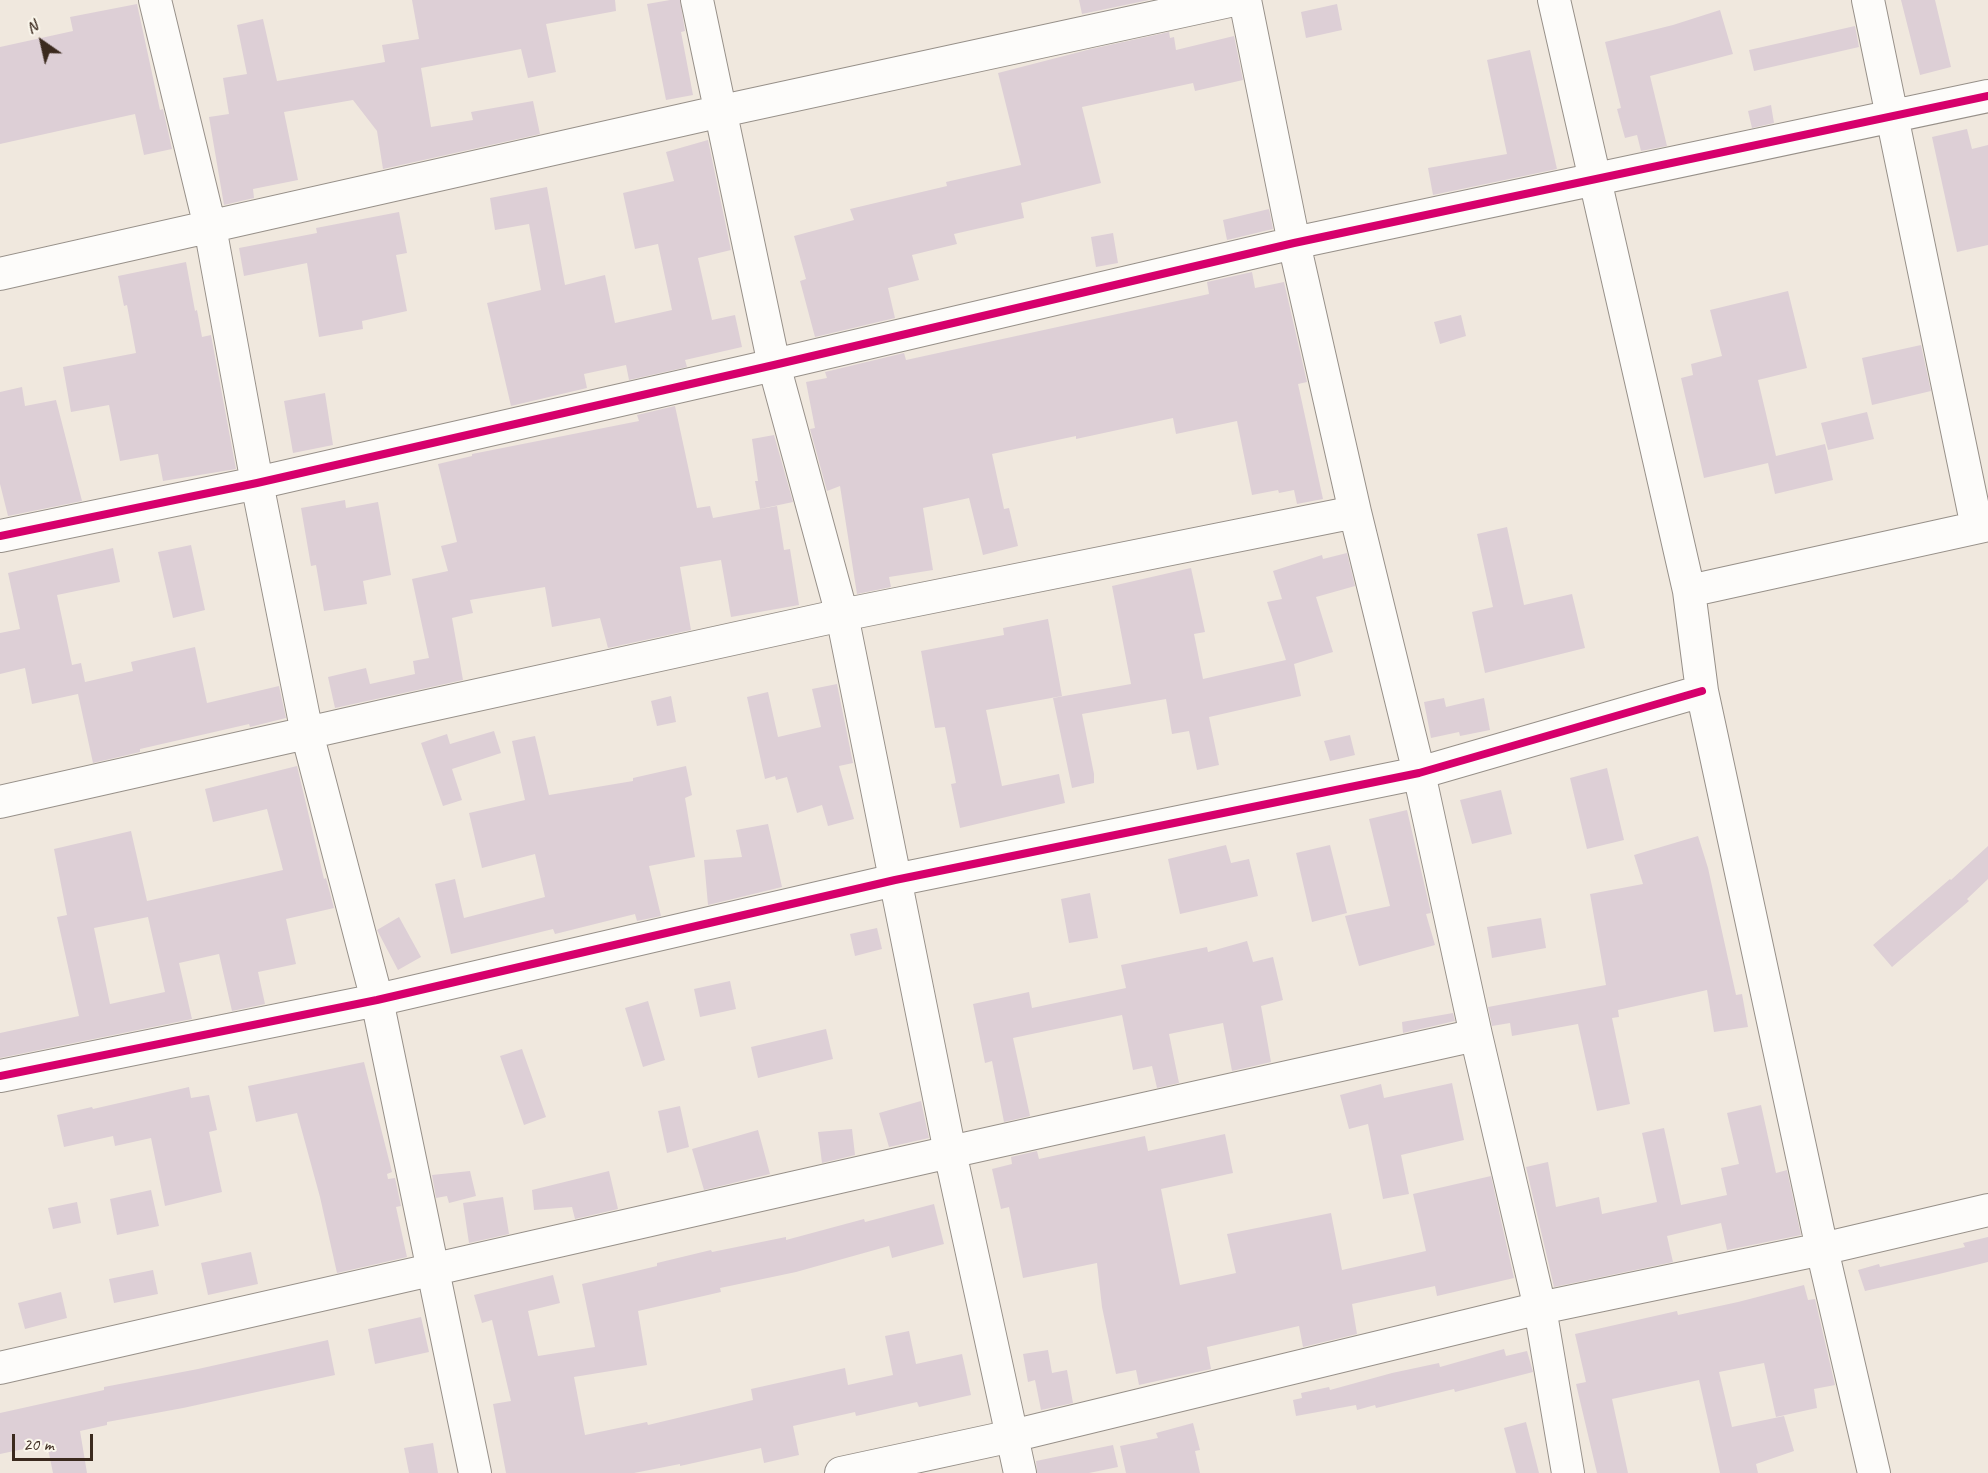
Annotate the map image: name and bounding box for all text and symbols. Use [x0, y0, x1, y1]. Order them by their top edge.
north arrow [12, 12, 72, 72]
text: N [22, 16, 42, 38]
scale bar [15, 1422, 96, 1460]
text: 20 m [23, 1433, 54, 1455]

